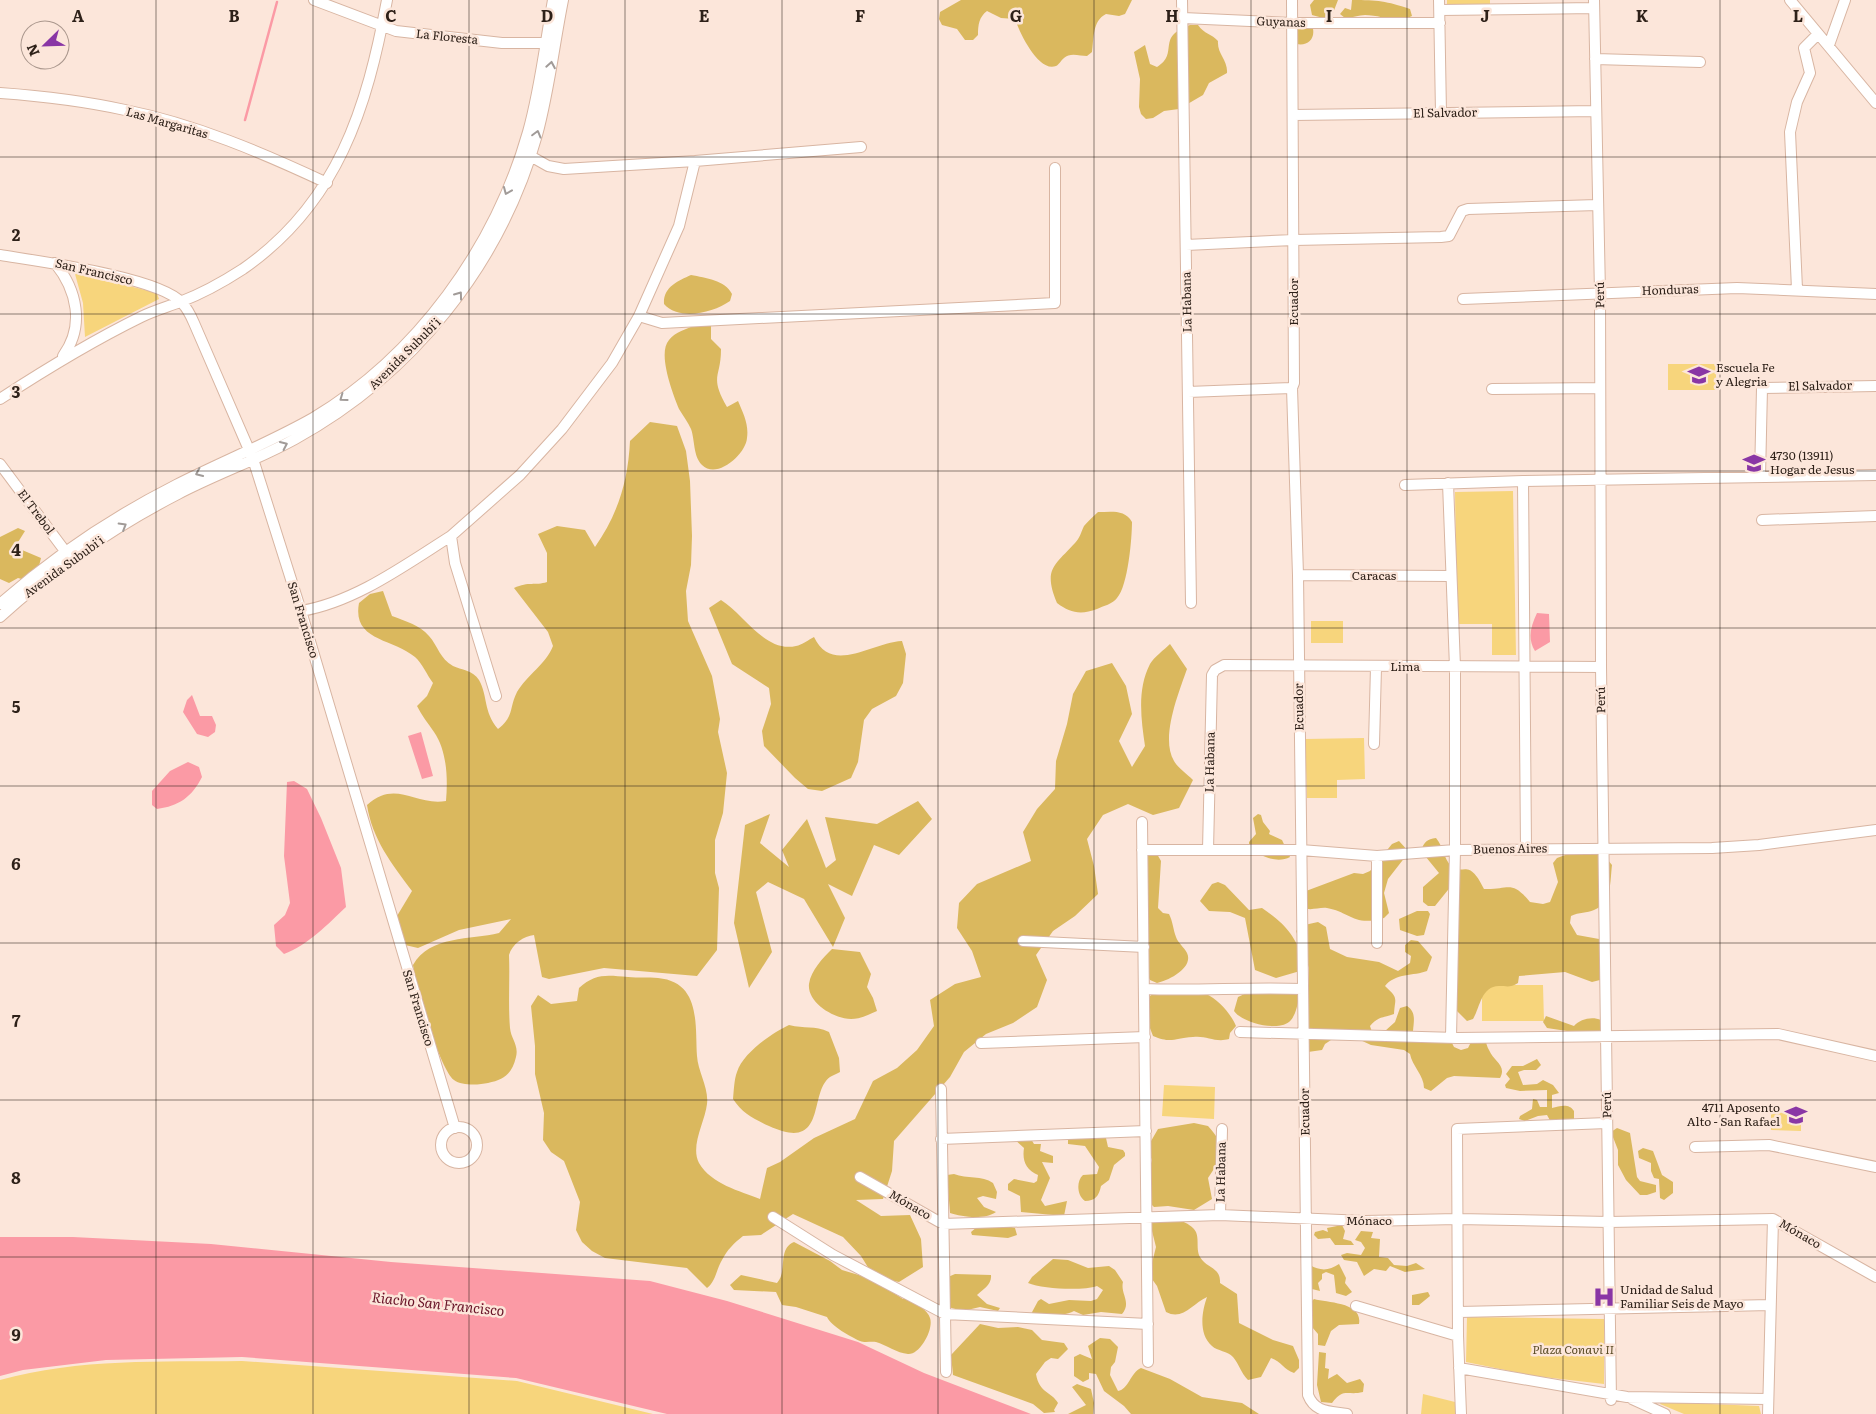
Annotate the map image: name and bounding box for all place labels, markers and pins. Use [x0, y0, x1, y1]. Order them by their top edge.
place label: Escuela Fe y Alegria [1716, 358, 1775, 390]
school or university icon: Escuela Fe y Alegria [1686, 362, 1712, 388]
place label: 4730 (13911) Hogar de Jesus [1770, 446, 1855, 478]
school or university icon: 4730 (13911) Hogar de Jesus [1741, 450, 1767, 476]
place label: 4711 Aposento Alto - San Rafael [1687, 1098, 1780, 1130]
school or university icon: 4711 Aposento Alto - San Rafael [1783, 1102, 1809, 1128]
place label: Unidad de Salud Familiar Seis de Mayo [1620, 1280, 1744, 1312]
hospital icon: Unidad de Salud Familiar Seis de Mayo [1591, 1284, 1617, 1310]

